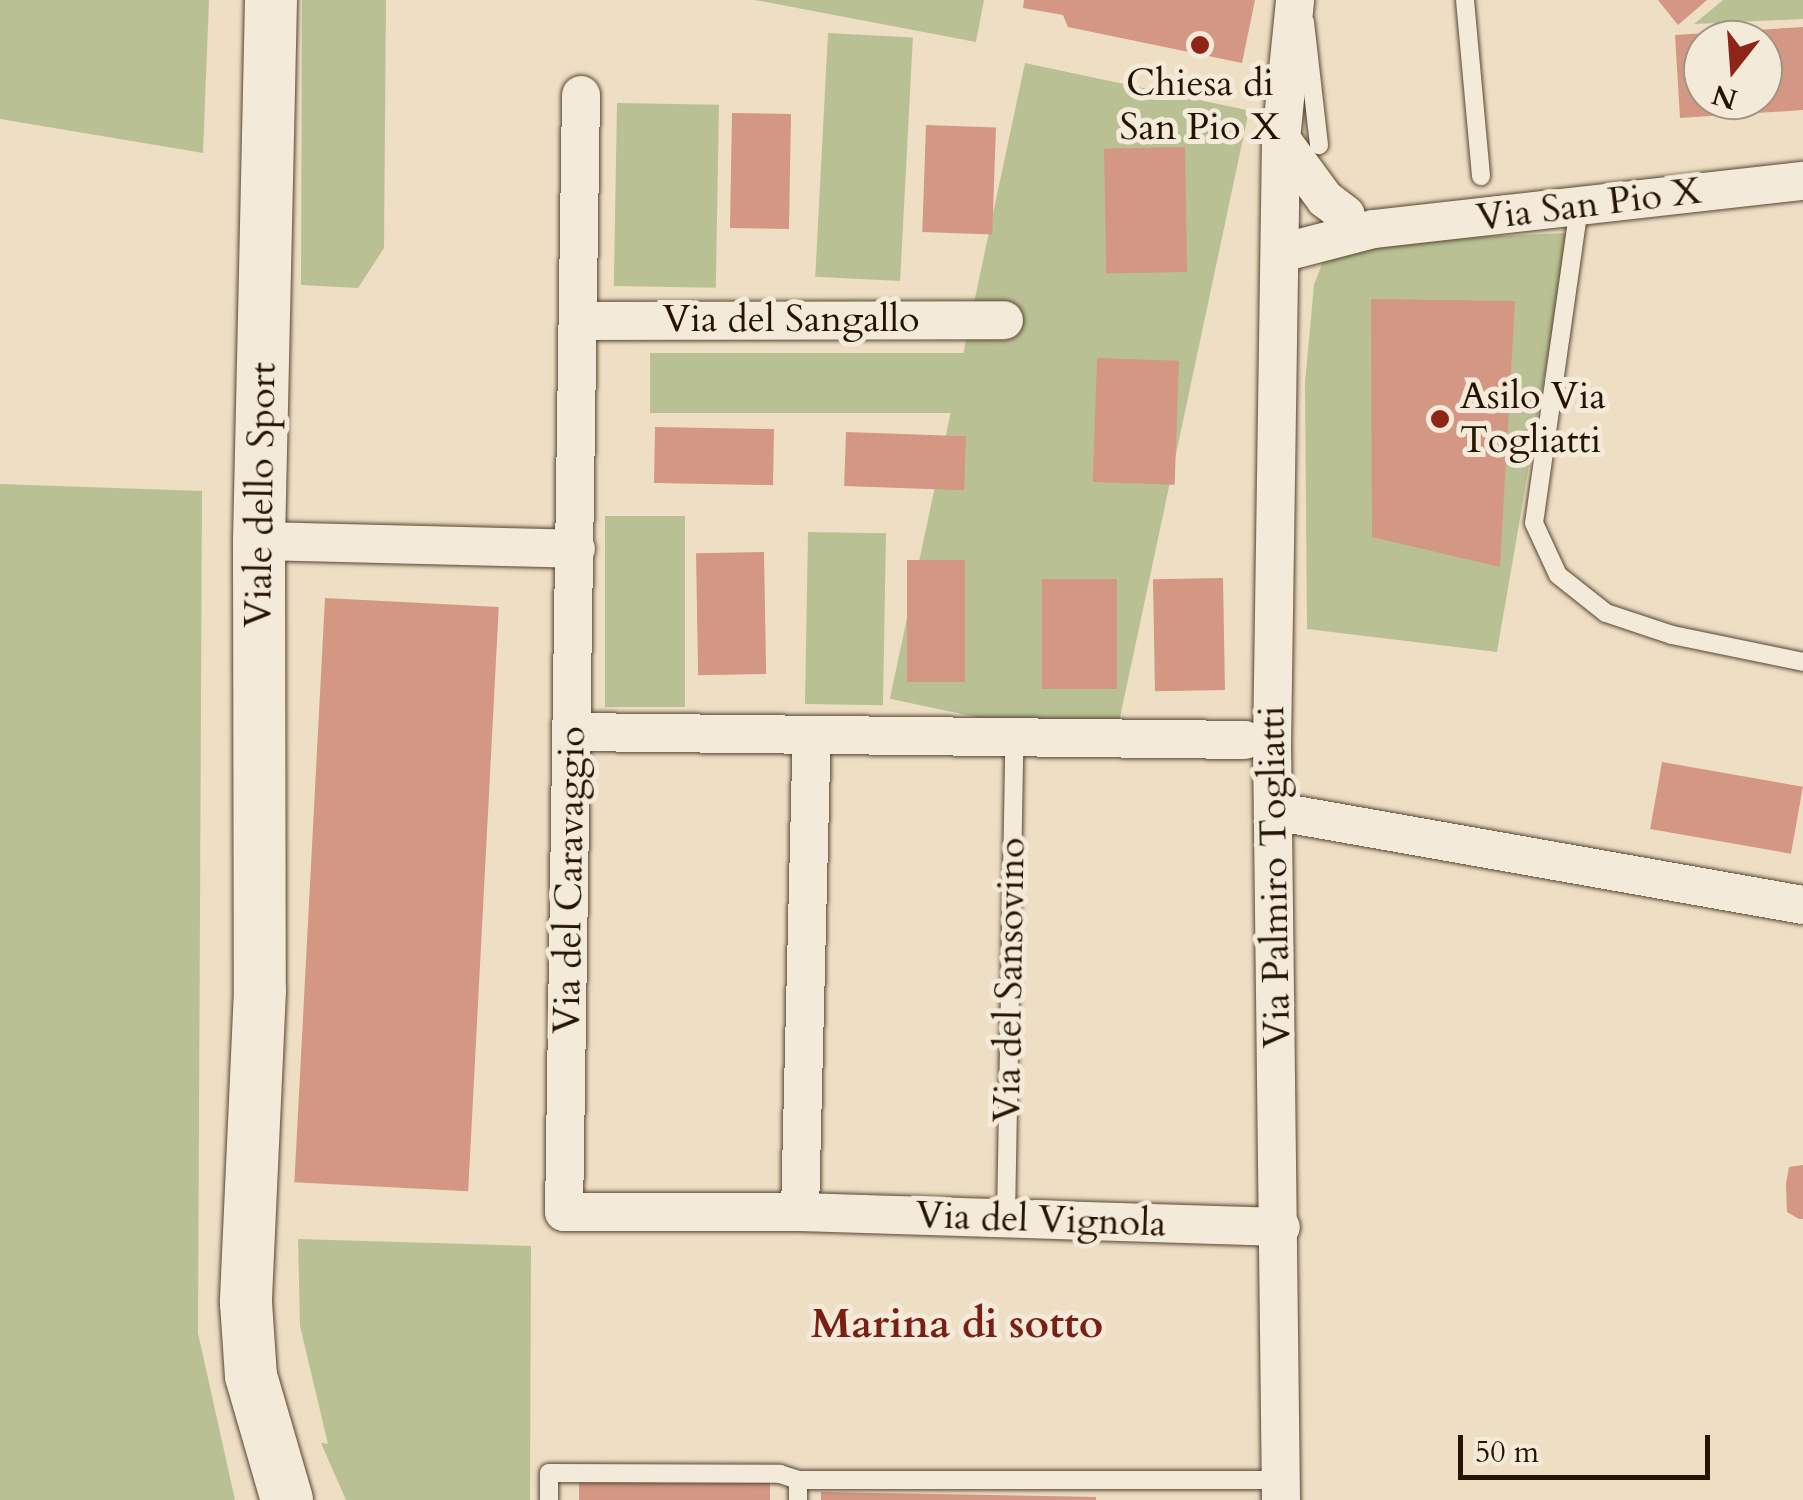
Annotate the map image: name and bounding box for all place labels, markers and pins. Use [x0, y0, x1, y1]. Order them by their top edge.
marker: Chiesa di San Pio X [1189, 34, 1211, 56]
place label: Chiesa di San Pio X [1119, 61, 1281, 150]
place label: Asilo Via Togliatti [1460, 374, 1606, 464]
marker: Asilo Via Togliatti [1429, 408, 1451, 430]

